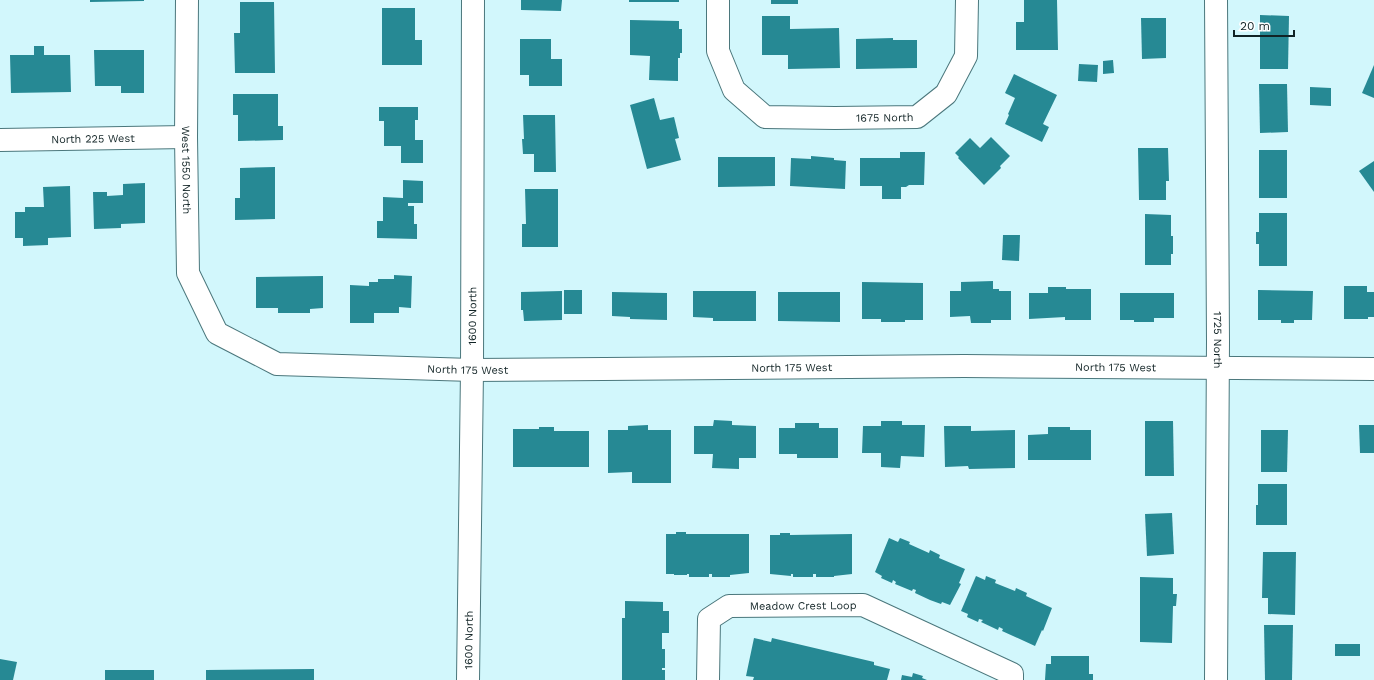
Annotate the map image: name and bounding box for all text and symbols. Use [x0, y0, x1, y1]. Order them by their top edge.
scale bar [1234, 12, 1294, 38]
text: 20 m [1240, 19, 1270, 33]
street label: 1675 North [856, 111, 914, 125]
street label: West 1550 North [179, 126, 193, 214]
street label: North 225 West [51, 132, 135, 146]
street label: 1600 North [466, 287, 479, 345]
street label: 1725 North [1211, 311, 1224, 369]
street label: North 175 West [751, 361, 833, 375]
street label: North 175 West [1075, 361, 1157, 374]
street label: North 175 West [427, 363, 509, 377]
street label: Meadow Crest Loop [750, 599, 857, 613]
street label: 1600 North [462, 611, 476, 669]

